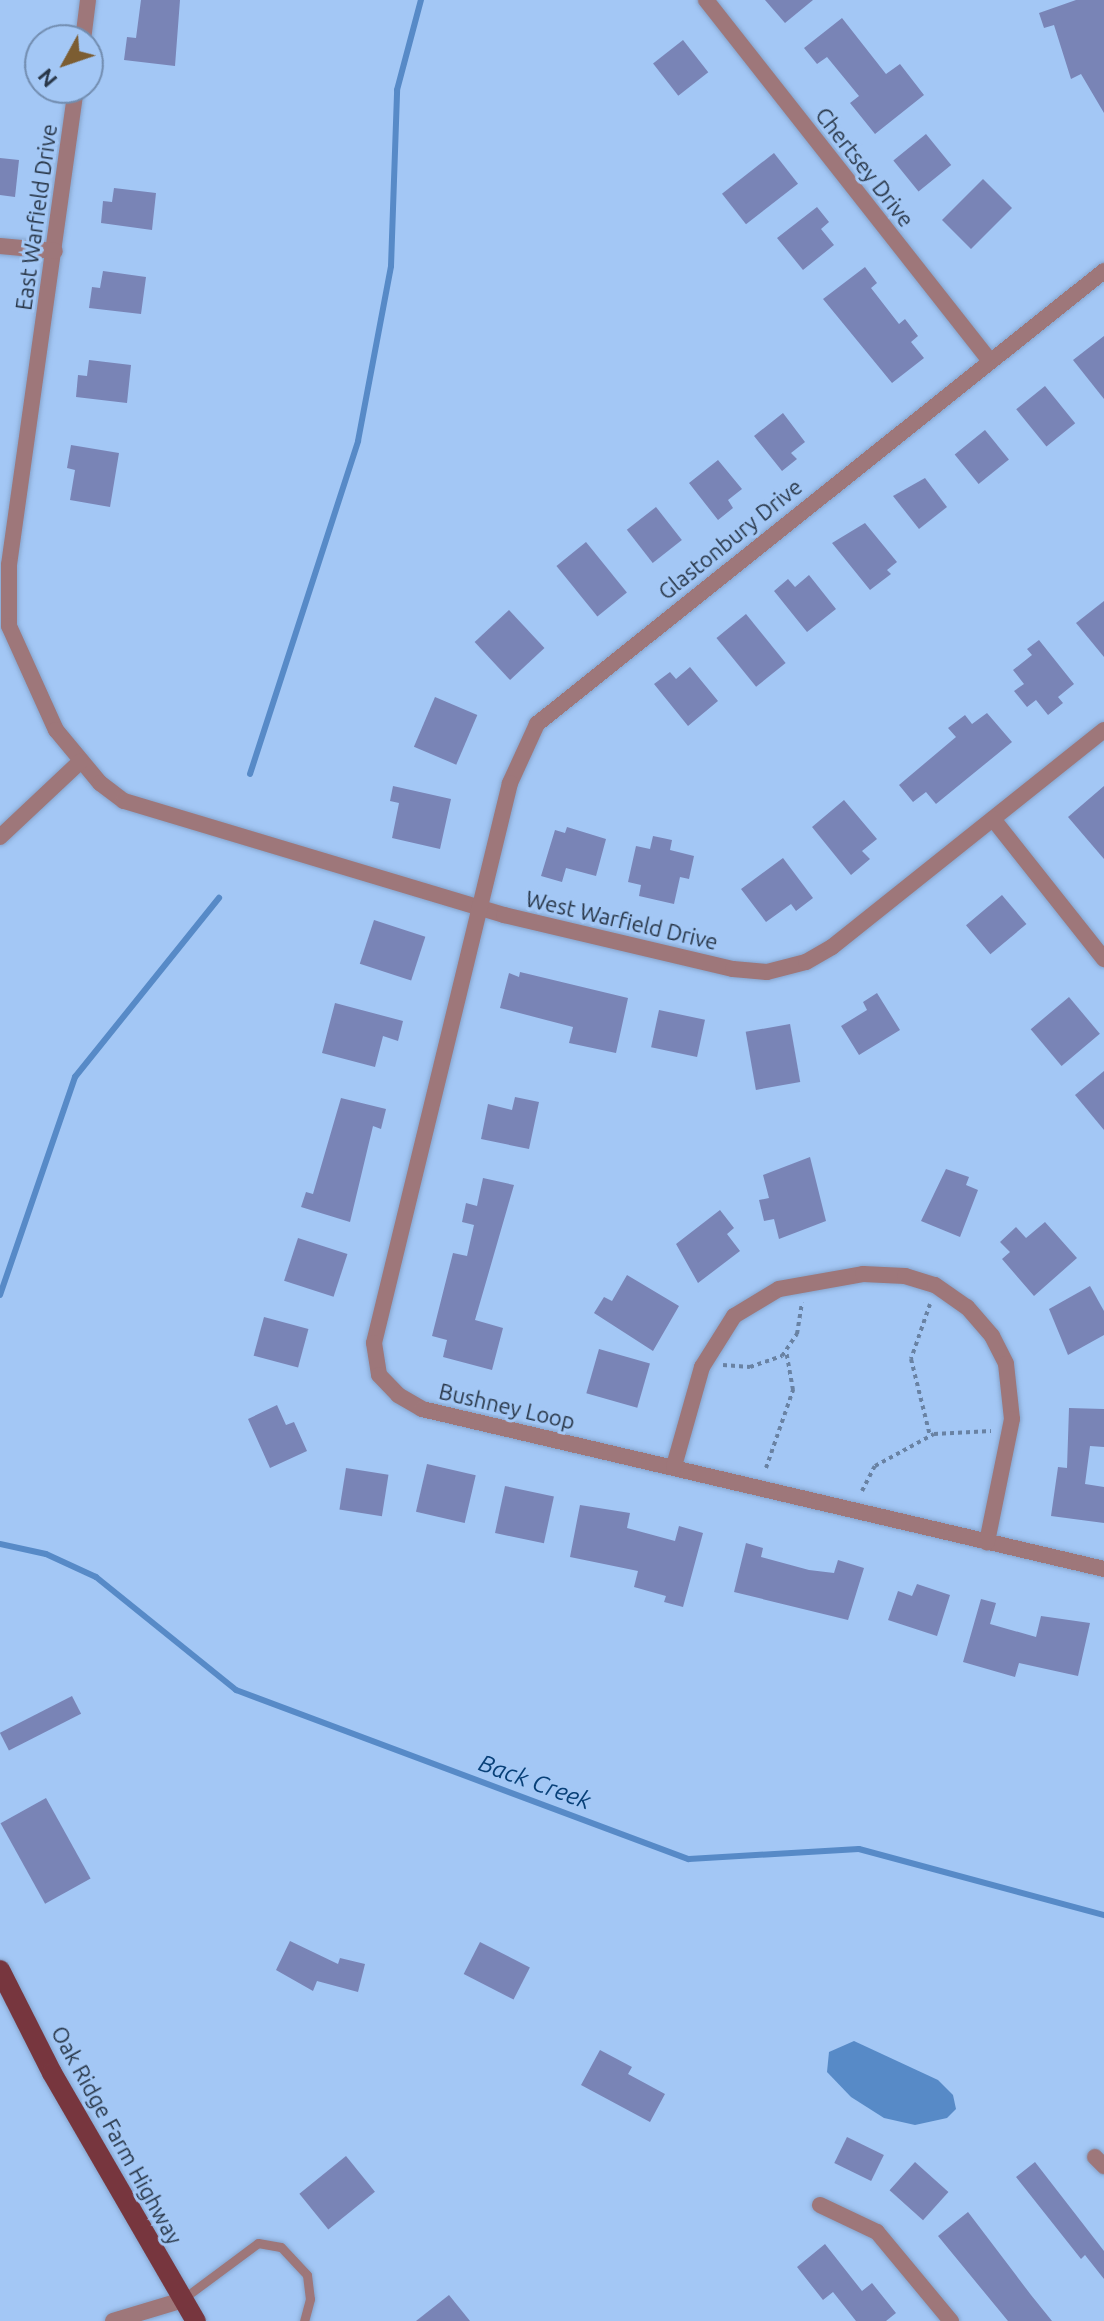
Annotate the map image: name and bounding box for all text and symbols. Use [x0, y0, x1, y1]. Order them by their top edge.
north arrow [24, 24, 104, 104]
text: N [32, 64, 62, 93]
street label: Chertsey Drive [810, 102, 920, 232]
street label: East Warfield Drive [10, 122, 62, 312]
street label: Glastonbury Drive [653, 473, 807, 605]
street label: West Warfield Drive [523, 885, 721, 955]
street label: Bushney Loop [436, 1378, 578, 1434]
water label: Back Creek [475, 1748, 595, 1816]
street label: Oak Ridge Farm Highway [46, 2021, 188, 2249]

